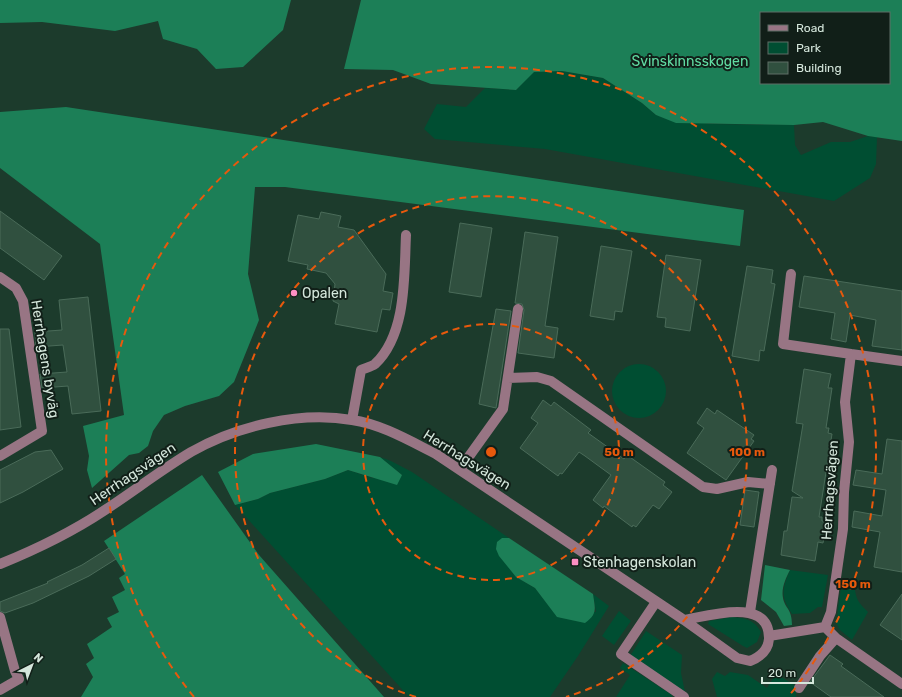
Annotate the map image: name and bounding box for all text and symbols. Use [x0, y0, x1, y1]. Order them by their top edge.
legend [760, 12, 890, 84]
text: Road [796, 21, 824, 35]
text: Park [796, 41, 822, 55]
park label: Svinskinnsskogen [632, 53, 748, 70]
text: Building [796, 61, 842, 75]
place label: Opalen [302, 285, 347, 302]
marker: Opalen [289, 288, 299, 298]
street label: Herrhagens byväg [27, 299, 63, 419]
street label: Herrhagsvägen [420, 426, 514, 494]
street label: Herrhagsvägen [87, 439, 179, 509]
street label: Herrhagsvägen [818, 440, 842, 540]
centre of rings [484, 445, 498, 459]
text: 50 m [604, 445, 634, 459]
text: 100 m [729, 445, 765, 459]
place label: Stenhagenskolan [583, 554, 696, 571]
marker: Stenhagenskolan [570, 557, 580, 567]
text: 150 m [835, 577, 871, 591]
north arrow [12, 645, 52, 685]
text: N [31, 650, 46, 665]
scale bar [762, 659, 813, 685]
text: 20 m [768, 666, 796, 680]

